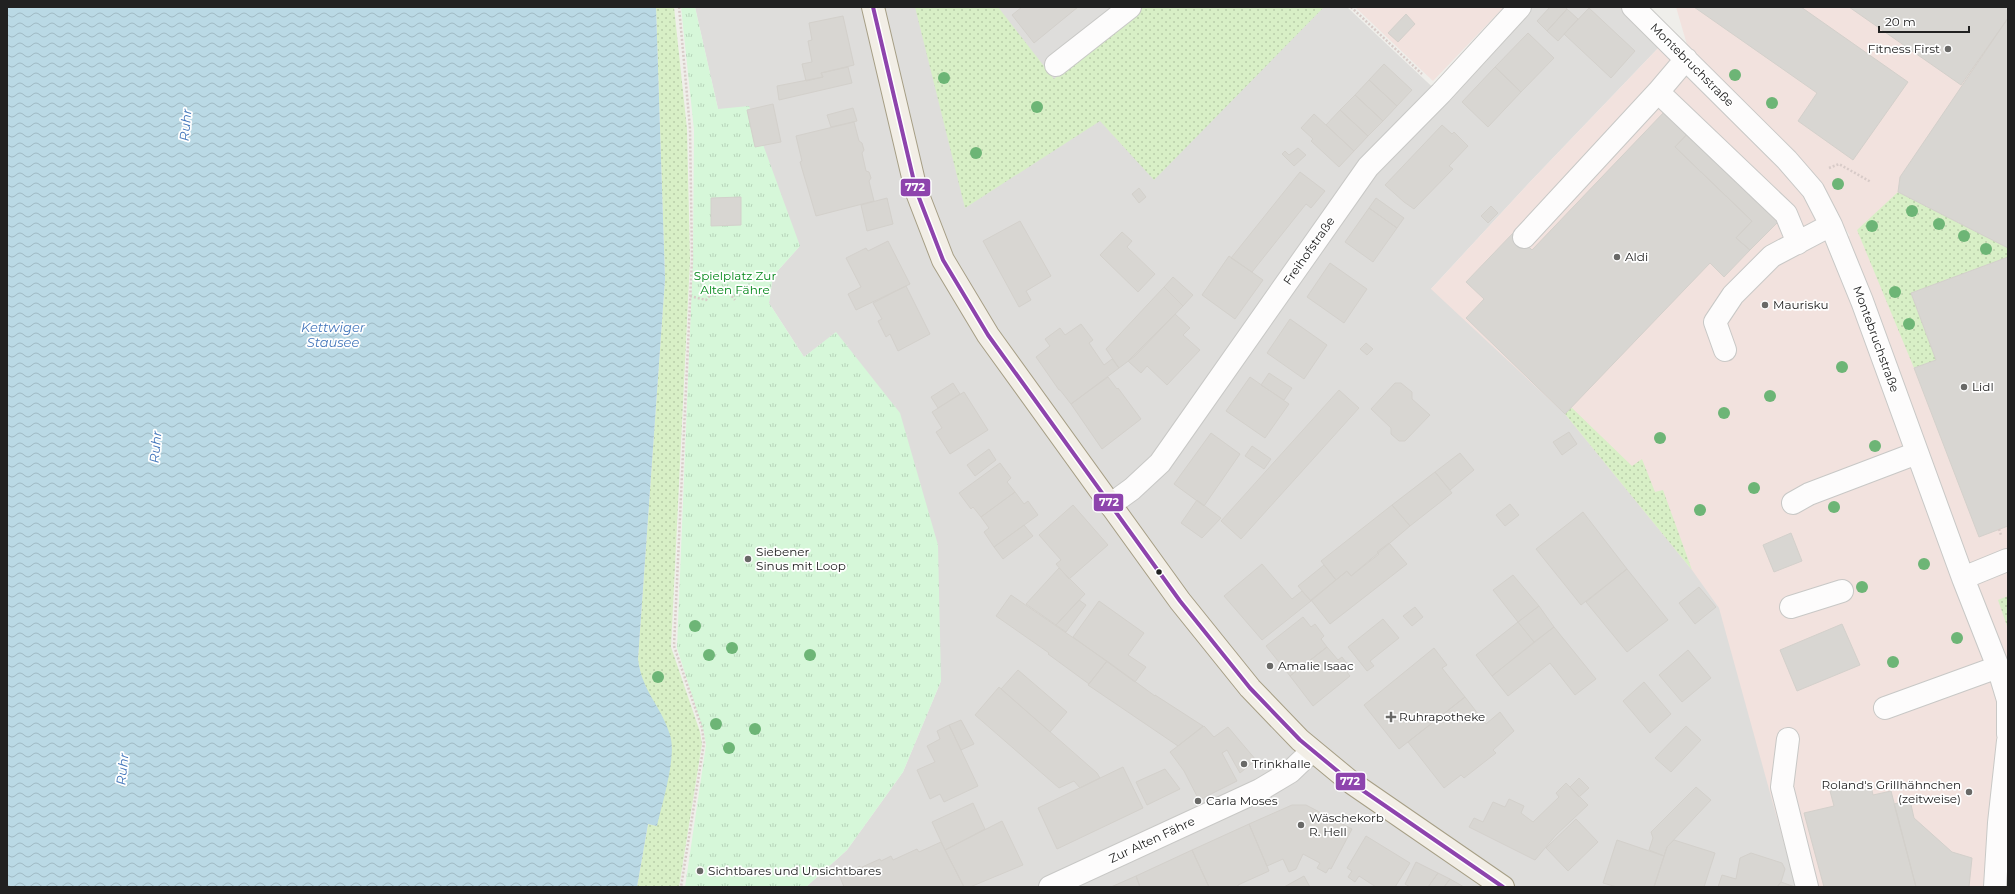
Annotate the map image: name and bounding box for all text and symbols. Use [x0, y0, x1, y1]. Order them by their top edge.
scale bar [1879, 8, 1969, 34]
text: 20 m [1885, 14, 1916, 29]
street label: Montebruchstraße [1647, 20, 1737, 110]
place label: Fitness First [1868, 41, 1940, 56]
marker: Fitness First [1943, 44, 1953, 54]
water label: Ruhr [176, 108, 194, 142]
line badge: 772 [900, 178, 931, 197]
text: 772 [905, 180, 926, 194]
street label: Freihofstraße [1280, 214, 1338, 288]
place label: Aldi [1625, 249, 1648, 264]
marker: Aldi [1612, 252, 1622, 262]
park label: Spielplatz Zur Alten Fähre [694, 268, 776, 297]
street label: Montebruchstraße [1850, 284, 1903, 394]
place label: Maurisku [1773, 297, 1829, 312]
marker: Maurisku [1760, 300, 1770, 310]
water label: Kettwiger Stausee [301, 319, 366, 350]
place label: Lidl [1972, 379, 1994, 394]
marker: Lidl [1959, 382, 1969, 392]
water label: Ruhr [146, 430, 164, 464]
line badge: 772 [1093, 493, 1124, 512]
text: 772 [1099, 495, 1120, 509]
place label: Siebener Sinus mit Loop [756, 544, 846, 573]
marker: Siebener Sinus mit Loop [743, 554, 753, 564]
unlabelled marker [1154, 567, 1164, 577]
place label: Amalie Isaac [1278, 658, 1354, 673]
marker: Amalie Isaac [1265, 661, 1275, 671]
place label: Ruhrapotheke [1399, 709, 1485, 724]
marker: Ruhrapotheke [1386, 712, 1396, 722]
water label: Ruhr [112, 751, 132, 786]
place label: Trinkhalle [1252, 756, 1311, 771]
marker: Trinkhalle [1239, 759, 1249, 769]
line badge: 772 [1335, 772, 1366, 791]
text: 772 [1340, 774, 1361, 788]
place label: Roland's Grillhähnchen (zeitweise) [1822, 777, 1961, 806]
marker: Roland's Grillhähnchen (zeitweise) [1964, 787, 1974, 797]
place label: Carla Moses [1206, 793, 1278, 808]
marker: Carla Moses [1193, 796, 1203, 806]
place label: Wäschekorb R. Hell [1309, 810, 1384, 839]
street label: Zur Alten Fähre [1106, 813, 1197, 866]
marker: Wäschekorb R. Hell [1296, 820, 1306, 830]
place label: Sichtbares und Unsichtbares [708, 863, 881, 878]
marker: Sichtbares und Unsichtbares [695, 866, 705, 876]

